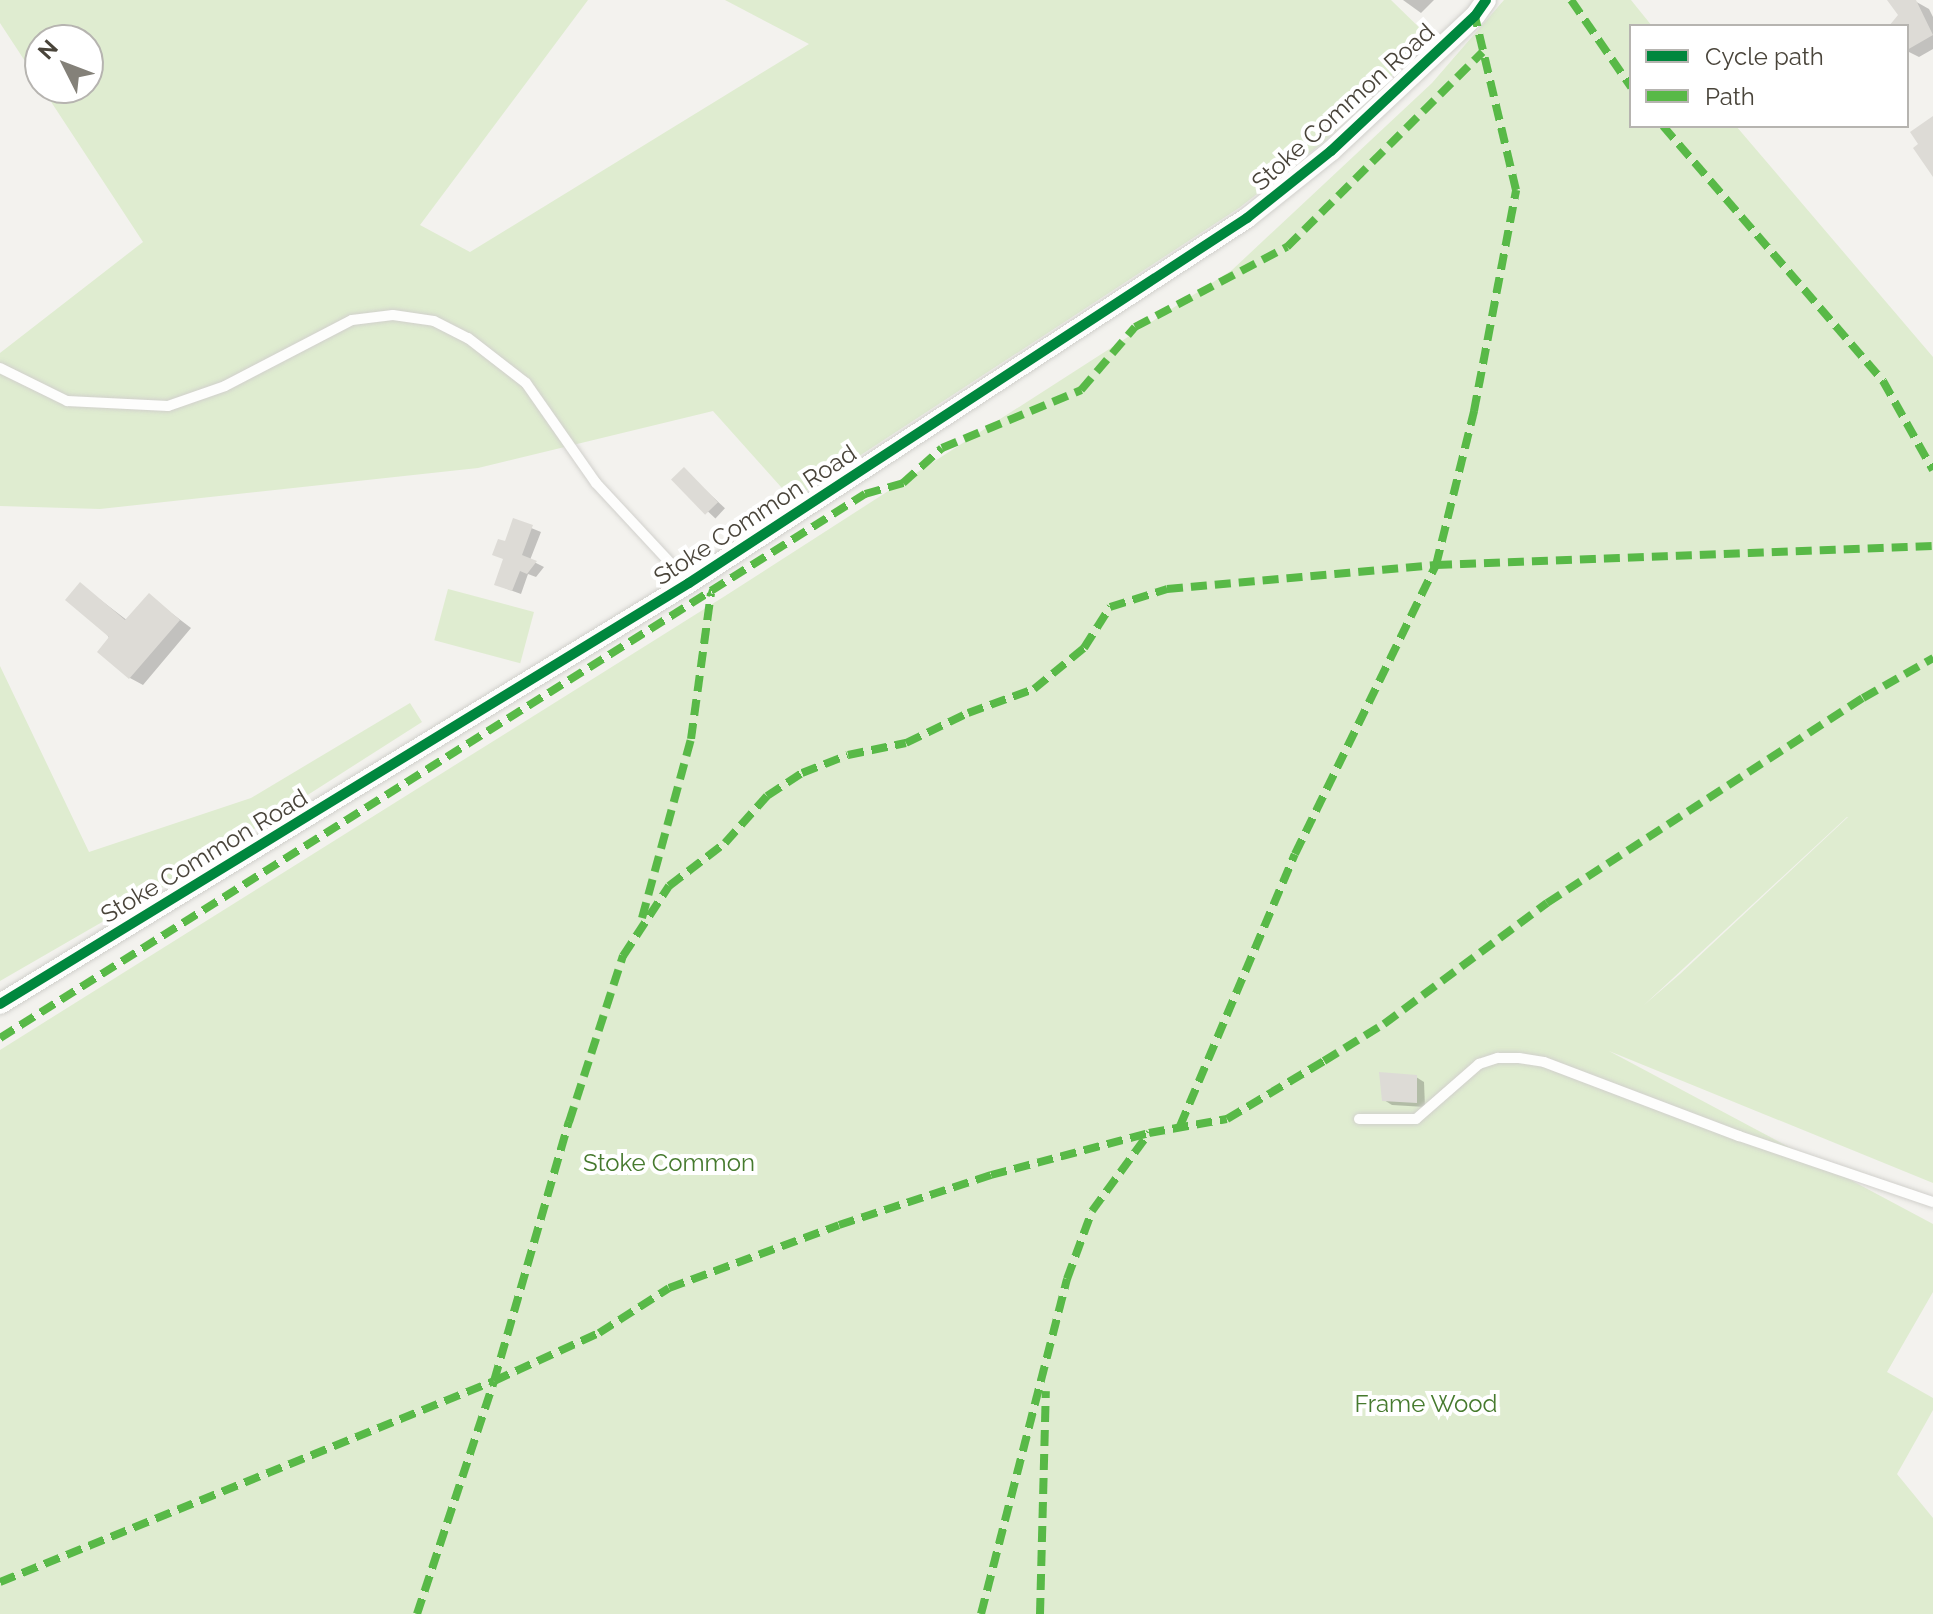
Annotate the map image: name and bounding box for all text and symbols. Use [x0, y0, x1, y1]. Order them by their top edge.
street label: Stoke Common Road [1246, 17, 1440, 197]
north arrow [24, 24, 104, 104]
legend [1629, 24, 1909, 128]
text: N [32, 34, 63, 64]
text: Cycle path [1705, 42, 1824, 71]
text: Path [1705, 82, 1755, 111]
street label: Stoke Common Road [648, 439, 862, 591]
street label: Stoke Common Road [96, 783, 312, 929]
park label: Stoke Common [583, 1149, 755, 1177]
park label: Frame Wood [1354, 1390, 1498, 1418]

